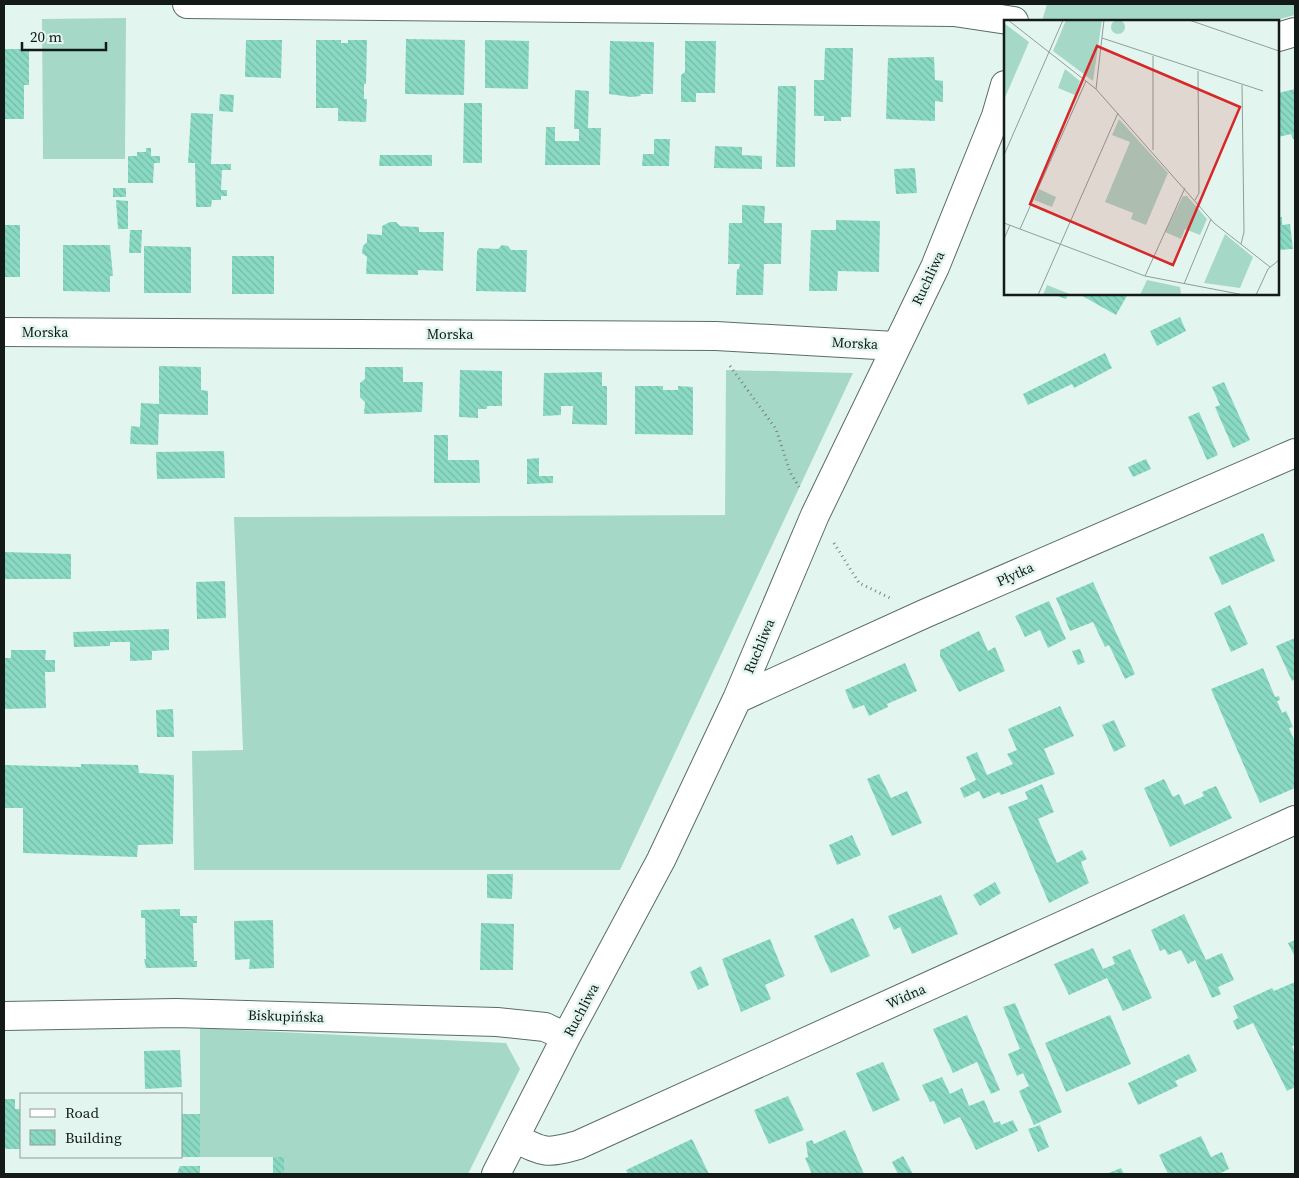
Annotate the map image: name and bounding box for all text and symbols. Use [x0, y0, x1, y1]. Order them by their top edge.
scale bar [22, 20, 106, 52]
inset map [1004, 20, 1279, 295]
text: 20 m [30, 26, 62, 47]
street label: Ruchliwa [907, 247, 950, 308]
street label: Morska [22, 322, 69, 342]
street label: Morska [427, 324, 474, 344]
street label: Morska [831, 332, 880, 354]
street label: Płytka [993, 557, 1038, 591]
street label: Ruchliwa [739, 615, 780, 677]
street label: Widna [883, 978, 930, 1013]
street label: Ruchliwa [559, 979, 604, 1040]
street label: Biskupińska [248, 1005, 325, 1027]
legend [20, 1093, 182, 1158]
text: Road [65, 1102, 99, 1123]
text: Building [65, 1127, 122, 1148]

